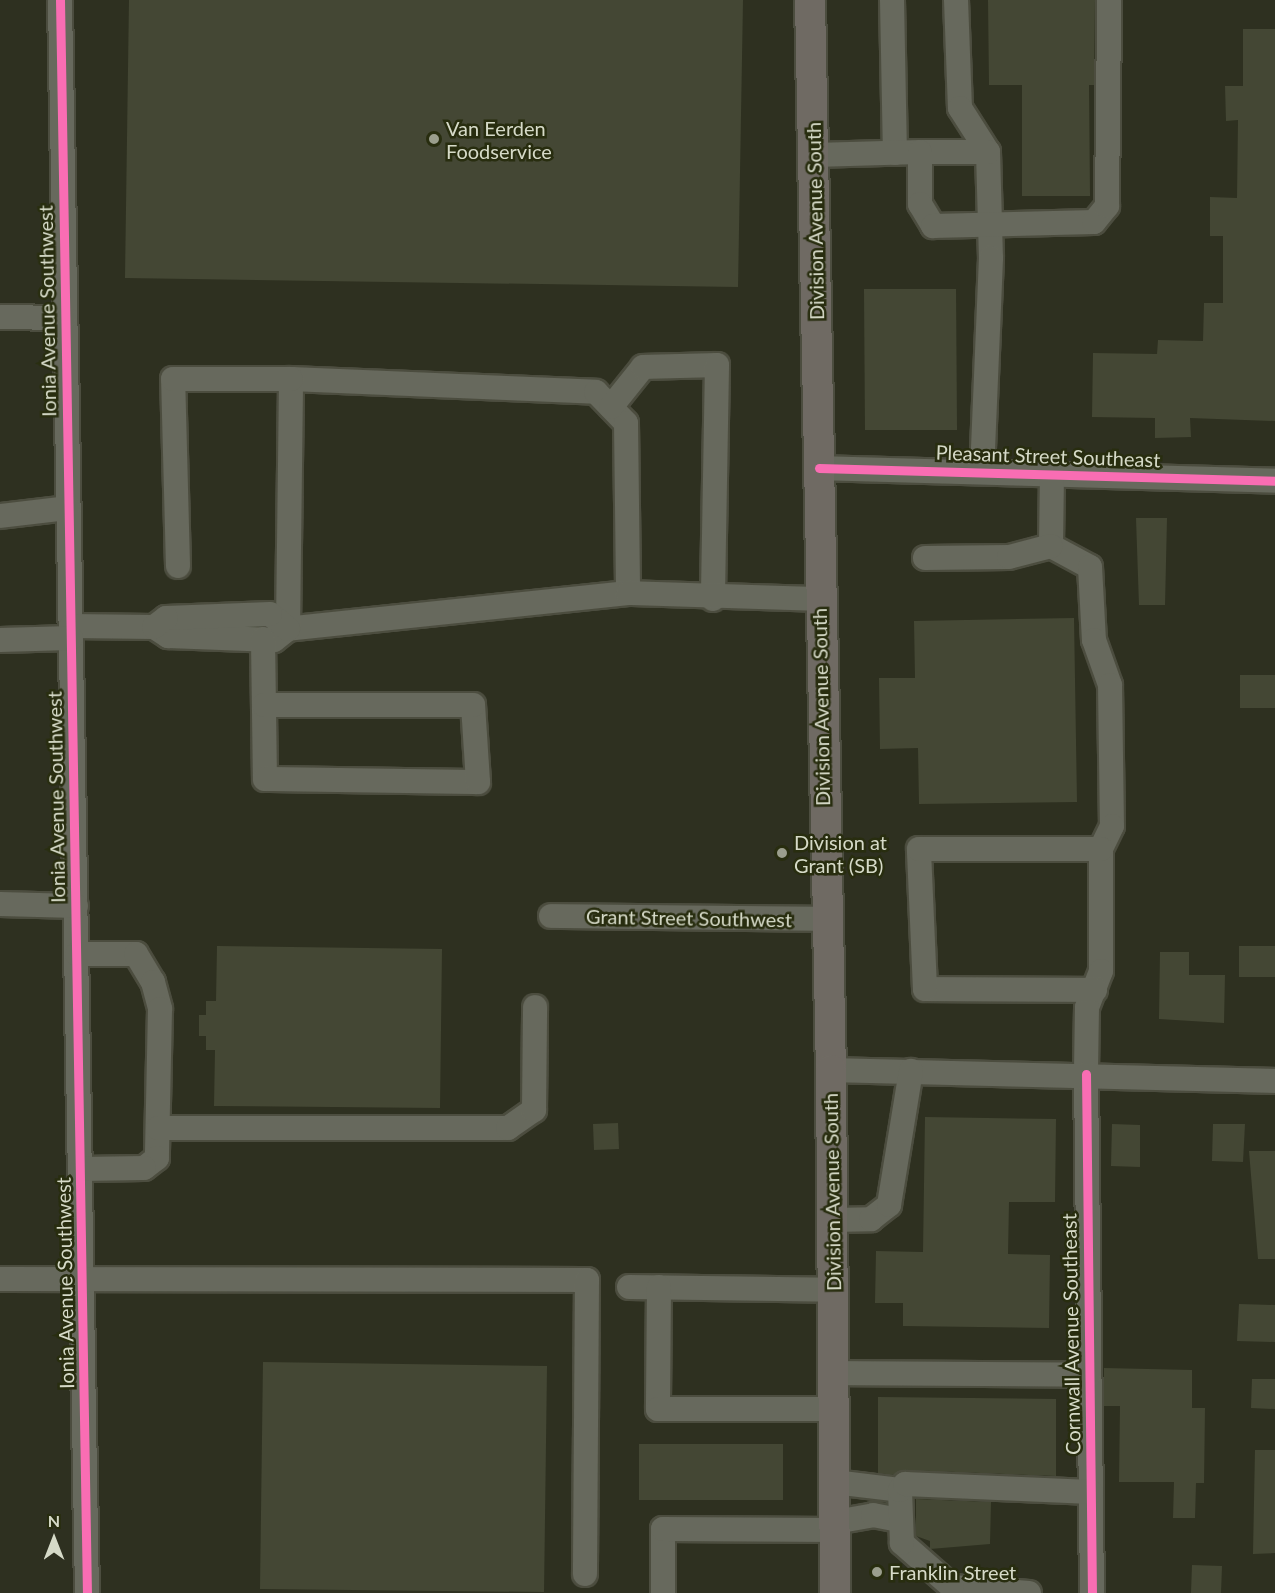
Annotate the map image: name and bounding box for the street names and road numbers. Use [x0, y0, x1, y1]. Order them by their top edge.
street label: Division Avenue South [801, 121, 829, 321]
street label: Ionia Avenue Southwest [33, 205, 61, 417]
street label: Pleasant Street Southeast [935, 440, 1161, 472]
street label: Division Avenue South [807, 607, 835, 807]
street label: Ionia Avenue Southwest [42, 691, 70, 903]
street label: Grant Street Southwest [586, 904, 792, 932]
street label: Division Avenue South [818, 1092, 846, 1292]
street label: Ionia Avenue Southwest [51, 1177, 79, 1389]
street label: Cornwall Avenue Southeast [1057, 1213, 1085, 1455]

